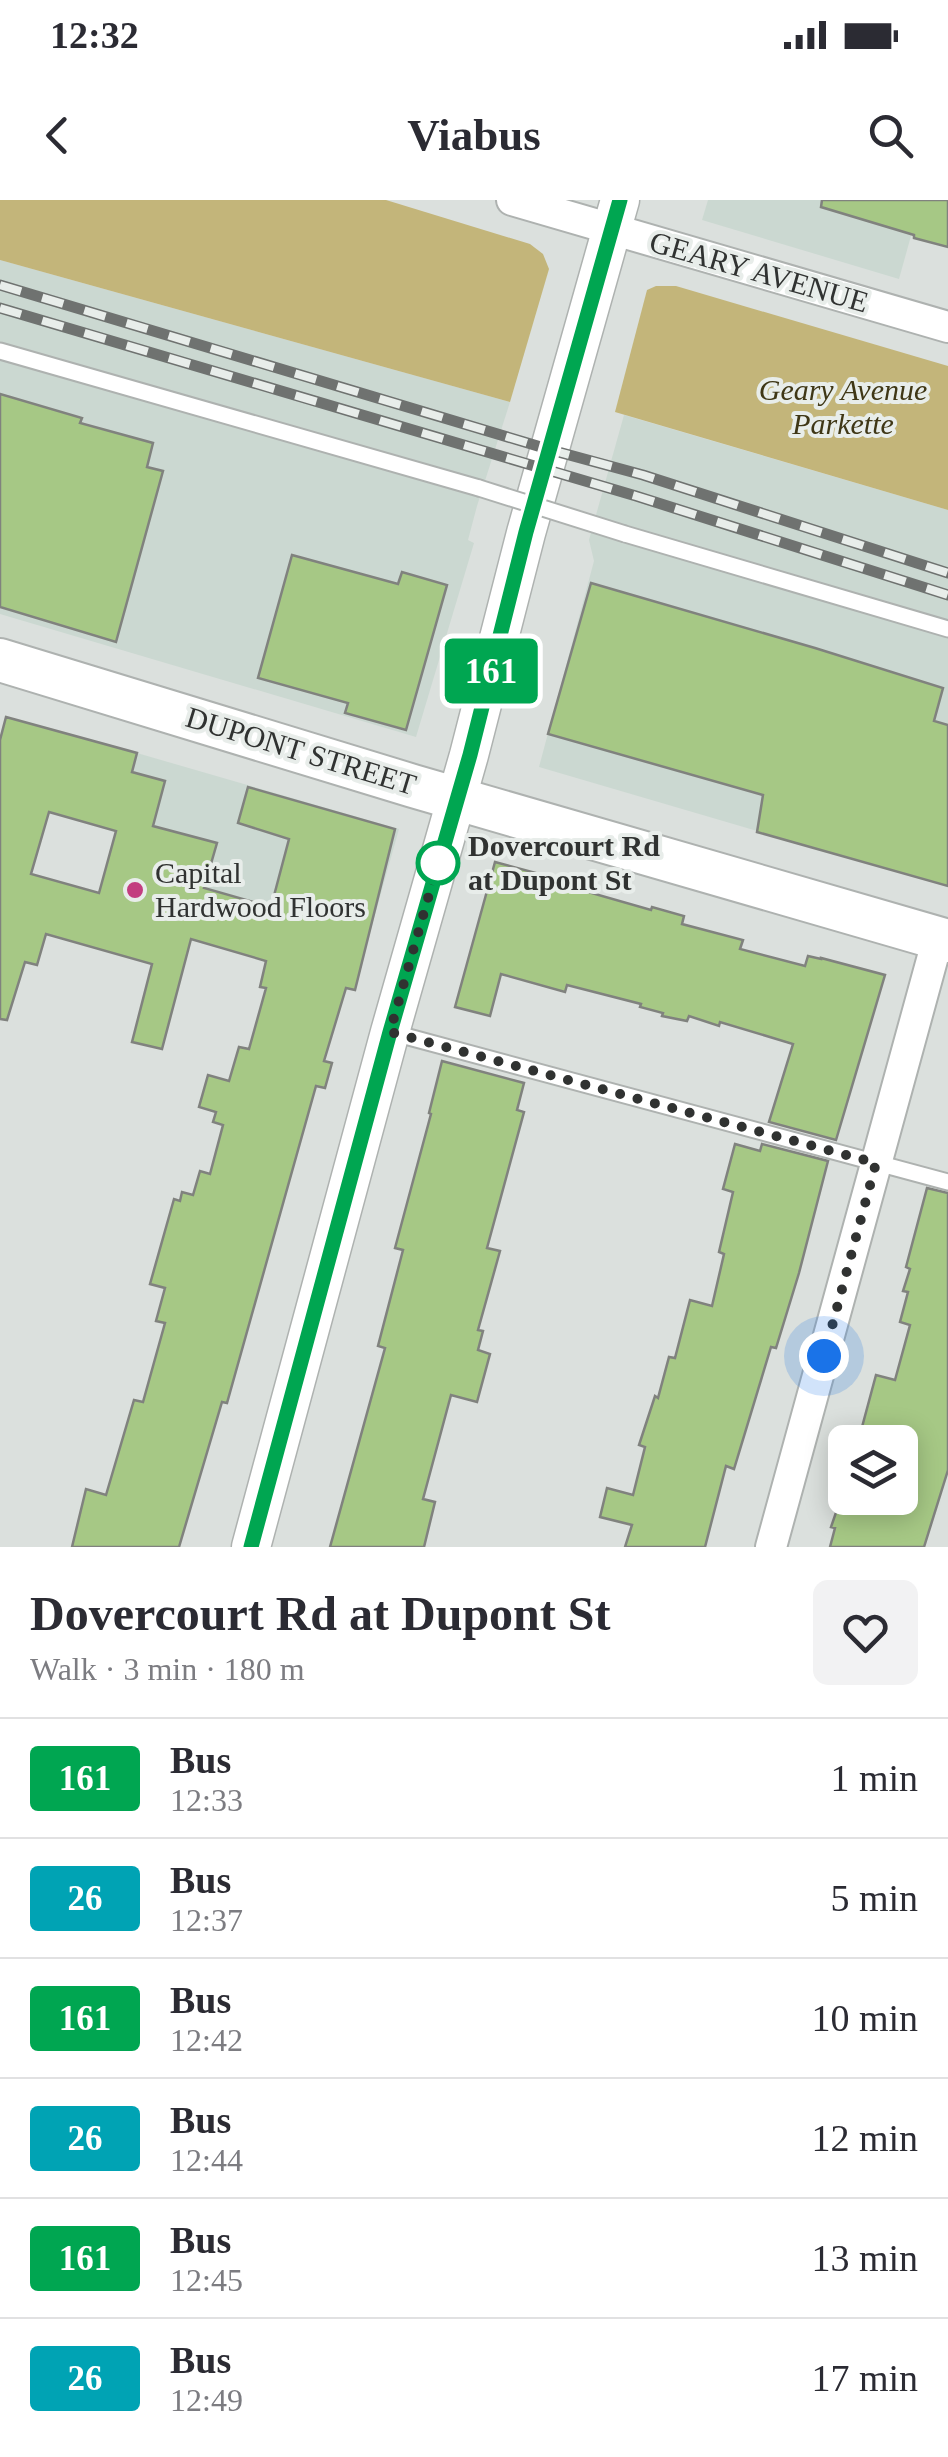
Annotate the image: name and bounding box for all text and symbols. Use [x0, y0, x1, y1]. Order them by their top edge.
text: 12:32 [50, 14, 139, 56]
icon: back [30, 108, 85, 163]
icon: search [863, 108, 918, 163]
text: Viabus [407, 110, 541, 160]
street label: GEARY AVENUE [646, 225, 872, 319]
park label: Geary Avenue Parkette [759, 373, 927, 440]
line badge: 161 [434, 638, 548, 704]
text: 161 [465, 652, 517, 691]
street label: DUPONT STREET [182, 700, 420, 801]
place label: Dovercourt Rd at Dupont St [468, 829, 660, 896]
marker: Dovercourt Rd at Dupont St [417, 842, 459, 884]
place label: Capital Hardwood Floors [155, 856, 366, 923]
marker: Capital Hardwood Floors [124, 879, 146, 901]
your location [799, 1331, 849, 1381]
map controls [828, 1425, 918, 1515]
button: layers [828, 1425, 918, 1515]
button: heart [813, 1580, 918, 1685]
text: Dovercourt Rd at Dupont St [30, 1587, 610, 1640]
text: Walk · 3 min · 180 m [30, 1651, 305, 1687]
text: Bus [170, 1739, 231, 1781]
text: 1 min [830, 1757, 918, 1799]
text: 161 [59, 1759, 111, 1798]
text: 12:33 [170, 1782, 243, 1818]
text: Bus [170, 1859, 231, 1901]
text: 5 min [830, 1877, 918, 1919]
text: 26 [68, 1879, 103, 1918]
text: 12:37 [170, 1902, 243, 1938]
text: Bus [170, 1979, 231, 2021]
text: 10 min [811, 1997, 918, 2039]
text: 161 [59, 1999, 111, 2038]
text: 12:42 [170, 2022, 243, 2058]
text: Bus [170, 2099, 231, 2141]
text: 12 min [811, 2117, 918, 2159]
text: 26 [68, 2119, 103, 2158]
text: 12:44 [170, 2142, 243, 2178]
text: Bus [170, 2219, 231, 2261]
text: 13 min [811, 2237, 918, 2279]
text: 161 [59, 2239, 111, 2278]
text: 12:45 [170, 2262, 243, 2298]
text: Bus [170, 2339, 231, 2381]
text: 17 min [811, 2357, 918, 2399]
text: 26 [68, 2359, 103, 2398]
text: 12:49 [170, 2382, 243, 2418]

